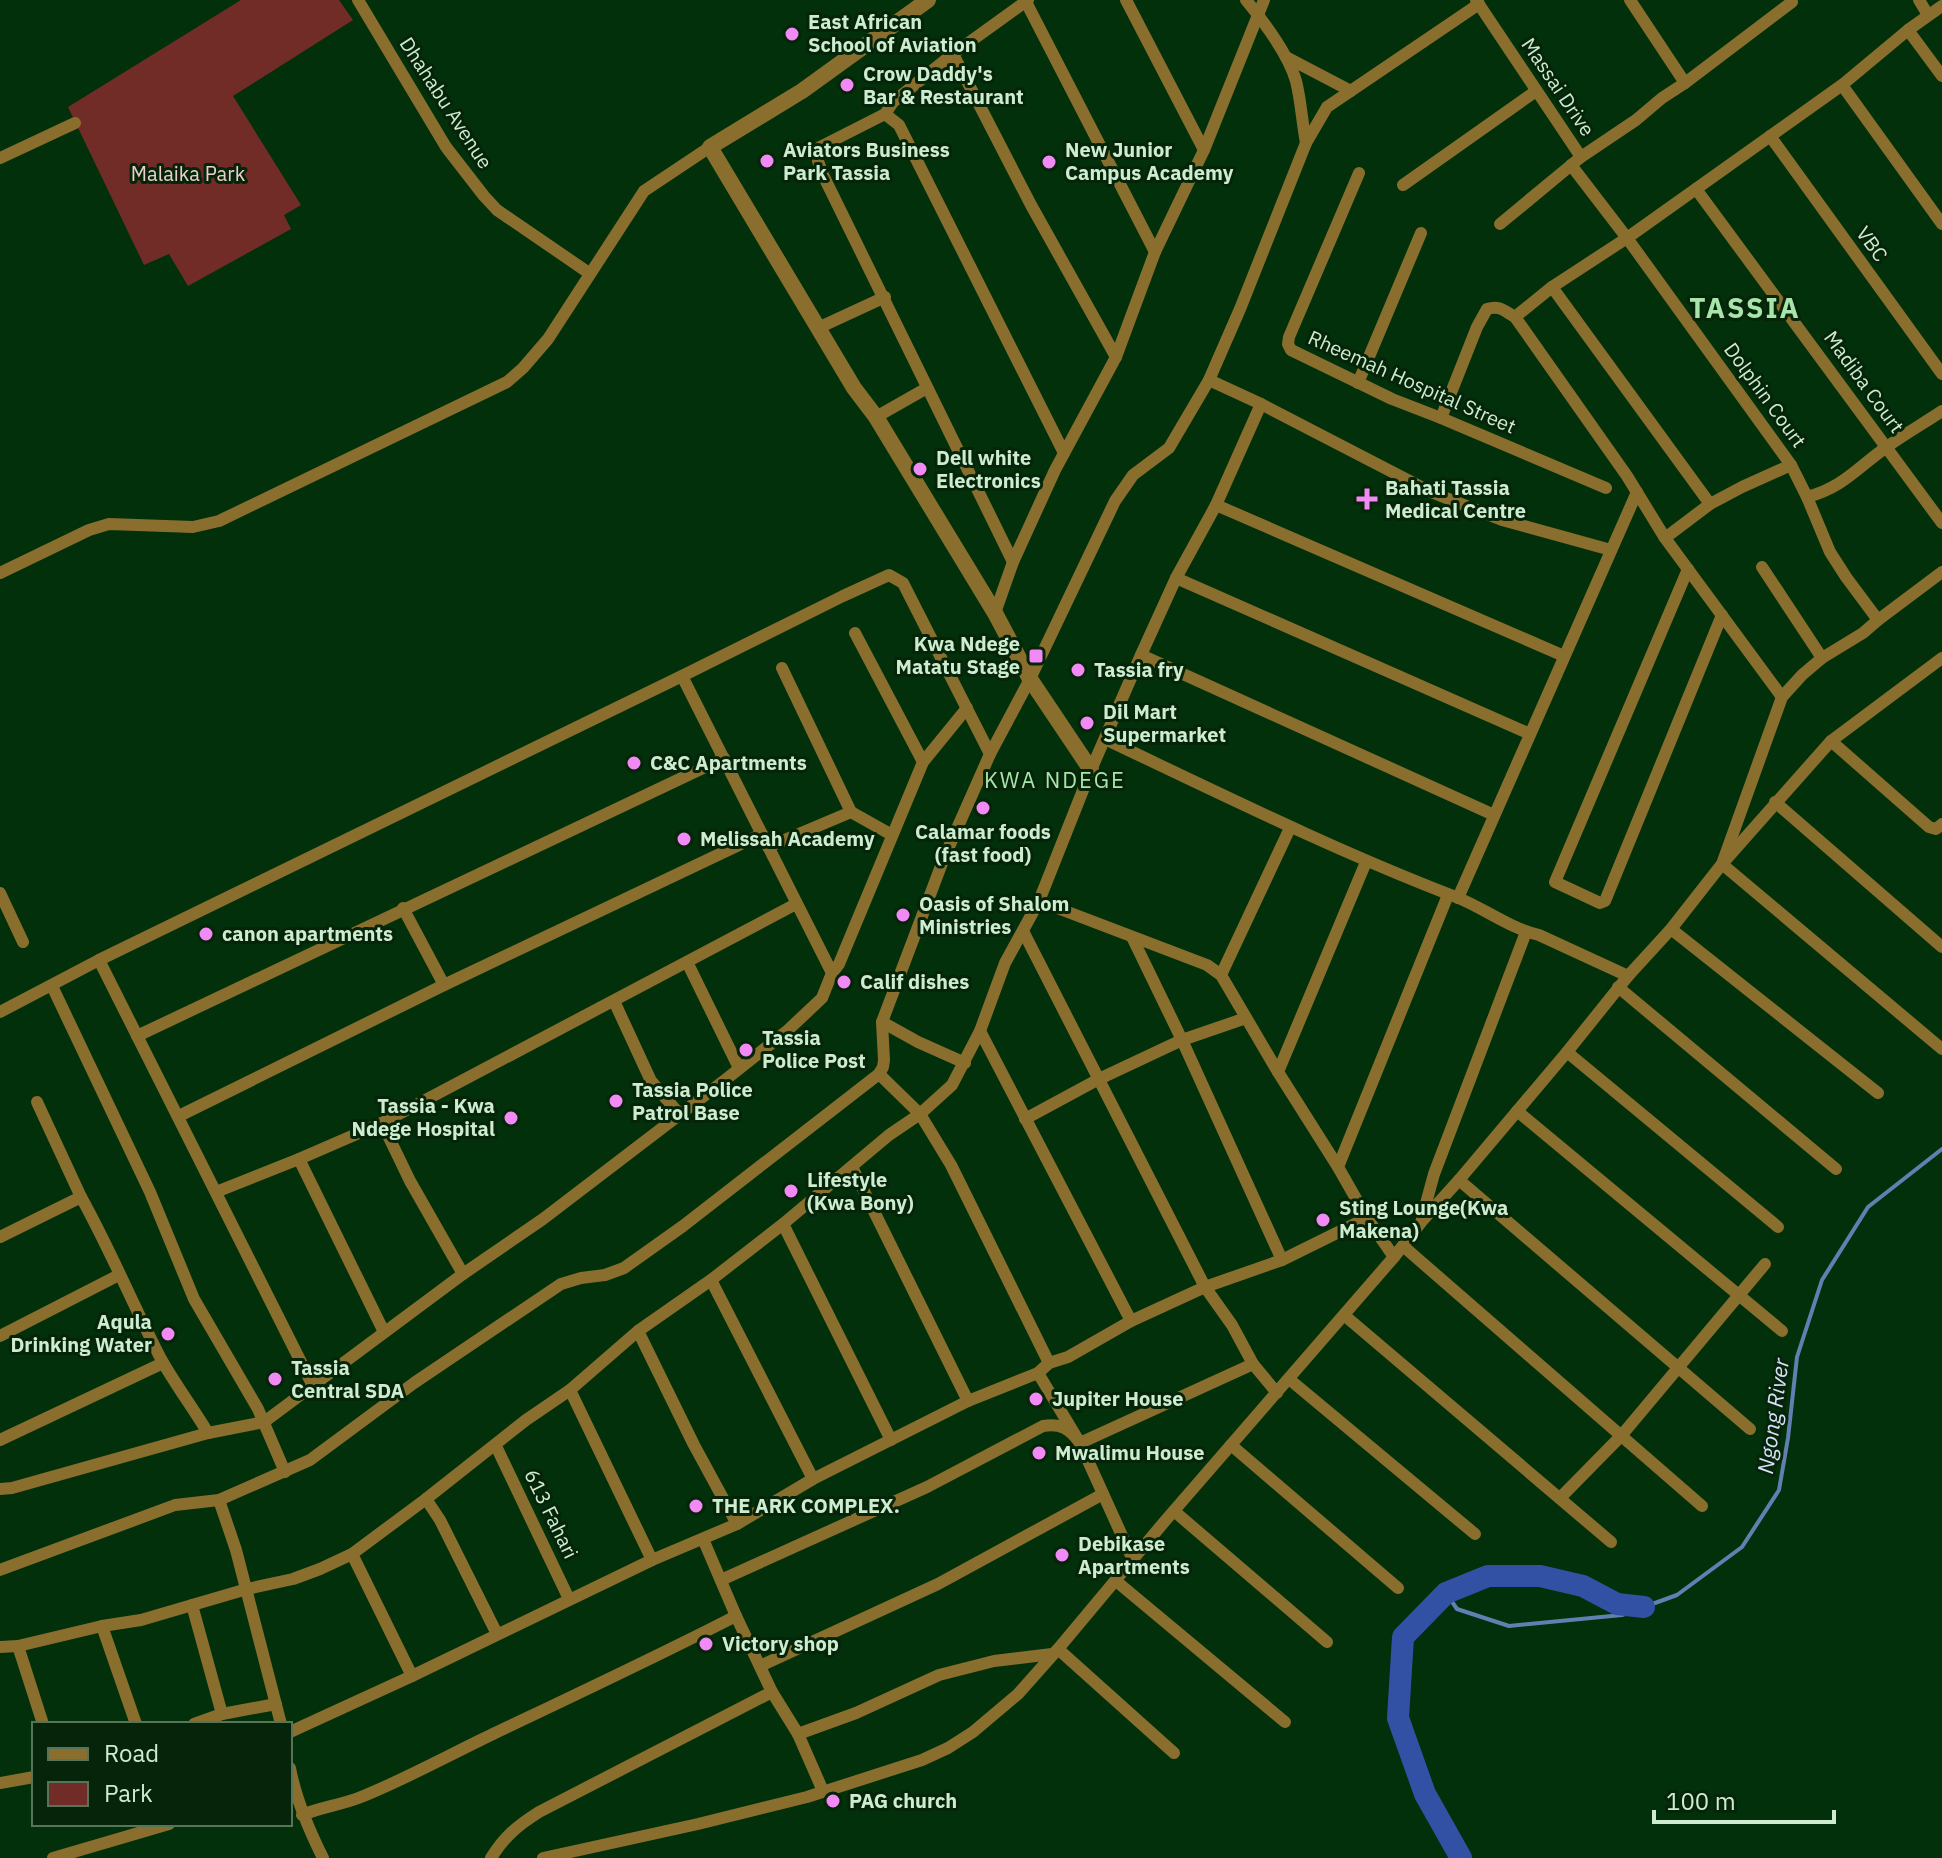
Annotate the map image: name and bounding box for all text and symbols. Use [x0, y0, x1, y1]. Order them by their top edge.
place label: East African School of Aviation [808, 8, 977, 58]
marker: East African School of Aviation [783, 25, 801, 43]
street label: Dhahabu Avenue [394, 32, 499, 174]
street label: Massai Drive [1516, 32, 1601, 141]
place label: Crow Daddy's Bar & Restaurant [863, 60, 1024, 110]
marker: Crow Daddy's Bar & Restaurant [838, 76, 856, 94]
place label: Aviators Business Park Tassia [783, 136, 950, 186]
place label: New Junior Campus Academy [1065, 136, 1234, 186]
marker: Aviators Business Park Tassia [758, 152, 776, 170]
marker: New Junior Campus Academy [1040, 153, 1058, 171]
park label: Malaika Park [131, 160, 246, 187]
street label: VBC [1850, 221, 1894, 267]
district label: TASSIA [1689, 289, 1801, 326]
street label: Rheemah Hospital Street [1304, 324, 1520, 440]
street label: Madiba Court [1818, 325, 1911, 438]
street label: Dolphin Court [1718, 337, 1813, 453]
place label: Dell white Electronics [936, 444, 1041, 494]
marker: Dell white Electronics [911, 460, 929, 478]
place label: Bahati Tassia Medical Centre [1385, 474, 1526, 524]
marker: Bahati Tassia Medical Centre [1356, 488, 1378, 510]
place label: Kwa Ndege Matatu Stage [896, 630, 1020, 680]
marker: Kwa Ndege Matatu Stage [1027, 647, 1045, 665]
place label: Tassia fry [1094, 656, 1184, 683]
marker: Tassia fry [1069, 661, 1087, 679]
place label: Dil Mart Supermarket [1103, 698, 1226, 748]
marker: Dil Mart Supermarket [1078, 714, 1096, 732]
place label: C&C Apartments [650, 749, 807, 776]
marker: C&C Apartments [625, 754, 643, 772]
district label: KWA NDEGE [984, 765, 1126, 794]
marker: Calamar foods (fast food) [974, 799, 992, 817]
place label: Calamar foods (fast food) [915, 818, 1051, 868]
place label: Melissah Academy [700, 825, 875, 852]
marker: Melissah Academy [675, 830, 693, 848]
place label: Oasis of Shalom Ministries [919, 890, 1069, 940]
marker: Oasis of Shalom Ministries [894, 906, 912, 924]
place label: canon apartments [222, 920, 393, 947]
marker: canon apartments [197, 925, 215, 943]
place label: Calif dishes [860, 968, 969, 995]
marker: Calif dishes [835, 973, 853, 991]
place label: Tassia Police Post [762, 1024, 866, 1074]
marker: Tassia Police Post [737, 1041, 755, 1059]
place label: Tassia Police Patrol Base [632, 1076, 753, 1126]
place label: Tassia - Kwa Ndege Hospital [351, 1092, 495, 1142]
marker: Tassia Police Patrol Base [607, 1092, 625, 1110]
marker: Tassia - Kwa Ndege Hospital [502, 1109, 520, 1127]
place label: Lifestyle (Kwa Bony) [807, 1166, 914, 1216]
marker: Lifestyle (Kwa Bony) [782, 1182, 800, 1200]
place label: Sting Lounge(Kwa Makena) [1339, 1194, 1508, 1244]
marker: Sting Lounge(Kwa Makena) [1314, 1211, 1332, 1229]
place label: Aqula Drinking Water [10, 1308, 152, 1358]
marker: Aqula Drinking Water [159, 1325, 177, 1343]
place label: Tassia Central SDA [291, 1354, 404, 1404]
water label: Ngong River [1750, 1355, 1795, 1476]
marker: Tassia Central SDA [266, 1370, 284, 1388]
place label: Jupiter House [1052, 1385, 1184, 1412]
marker: Jupiter House [1027, 1390, 1045, 1408]
place label: Mwalimu House [1055, 1439, 1205, 1466]
marker: Mwalimu House [1030, 1444, 1048, 1462]
street label: 613 Fahari [518, 1465, 585, 1563]
place label: THE ARK COMPLEX. [712, 1492, 900, 1519]
marker: THE ARK COMPLEX. [687, 1497, 705, 1515]
place label: Debikase Apartments [1078, 1530, 1190, 1580]
marker: Debikase Apartments [1053, 1546, 1071, 1564]
place label: Victory shop [722, 1630, 839, 1657]
marker: Victory shop [697, 1635, 715, 1653]
legend [32, 1722, 292, 1826]
text: Road [104, 1737, 159, 1769]
scale bar [1654, 1774, 1834, 1824]
text: Park [104, 1777, 153, 1809]
text: 100 m [1666, 1785, 1736, 1817]
place label: PAG church [849, 1787, 957, 1814]
marker: PAG church [824, 1792, 842, 1810]

